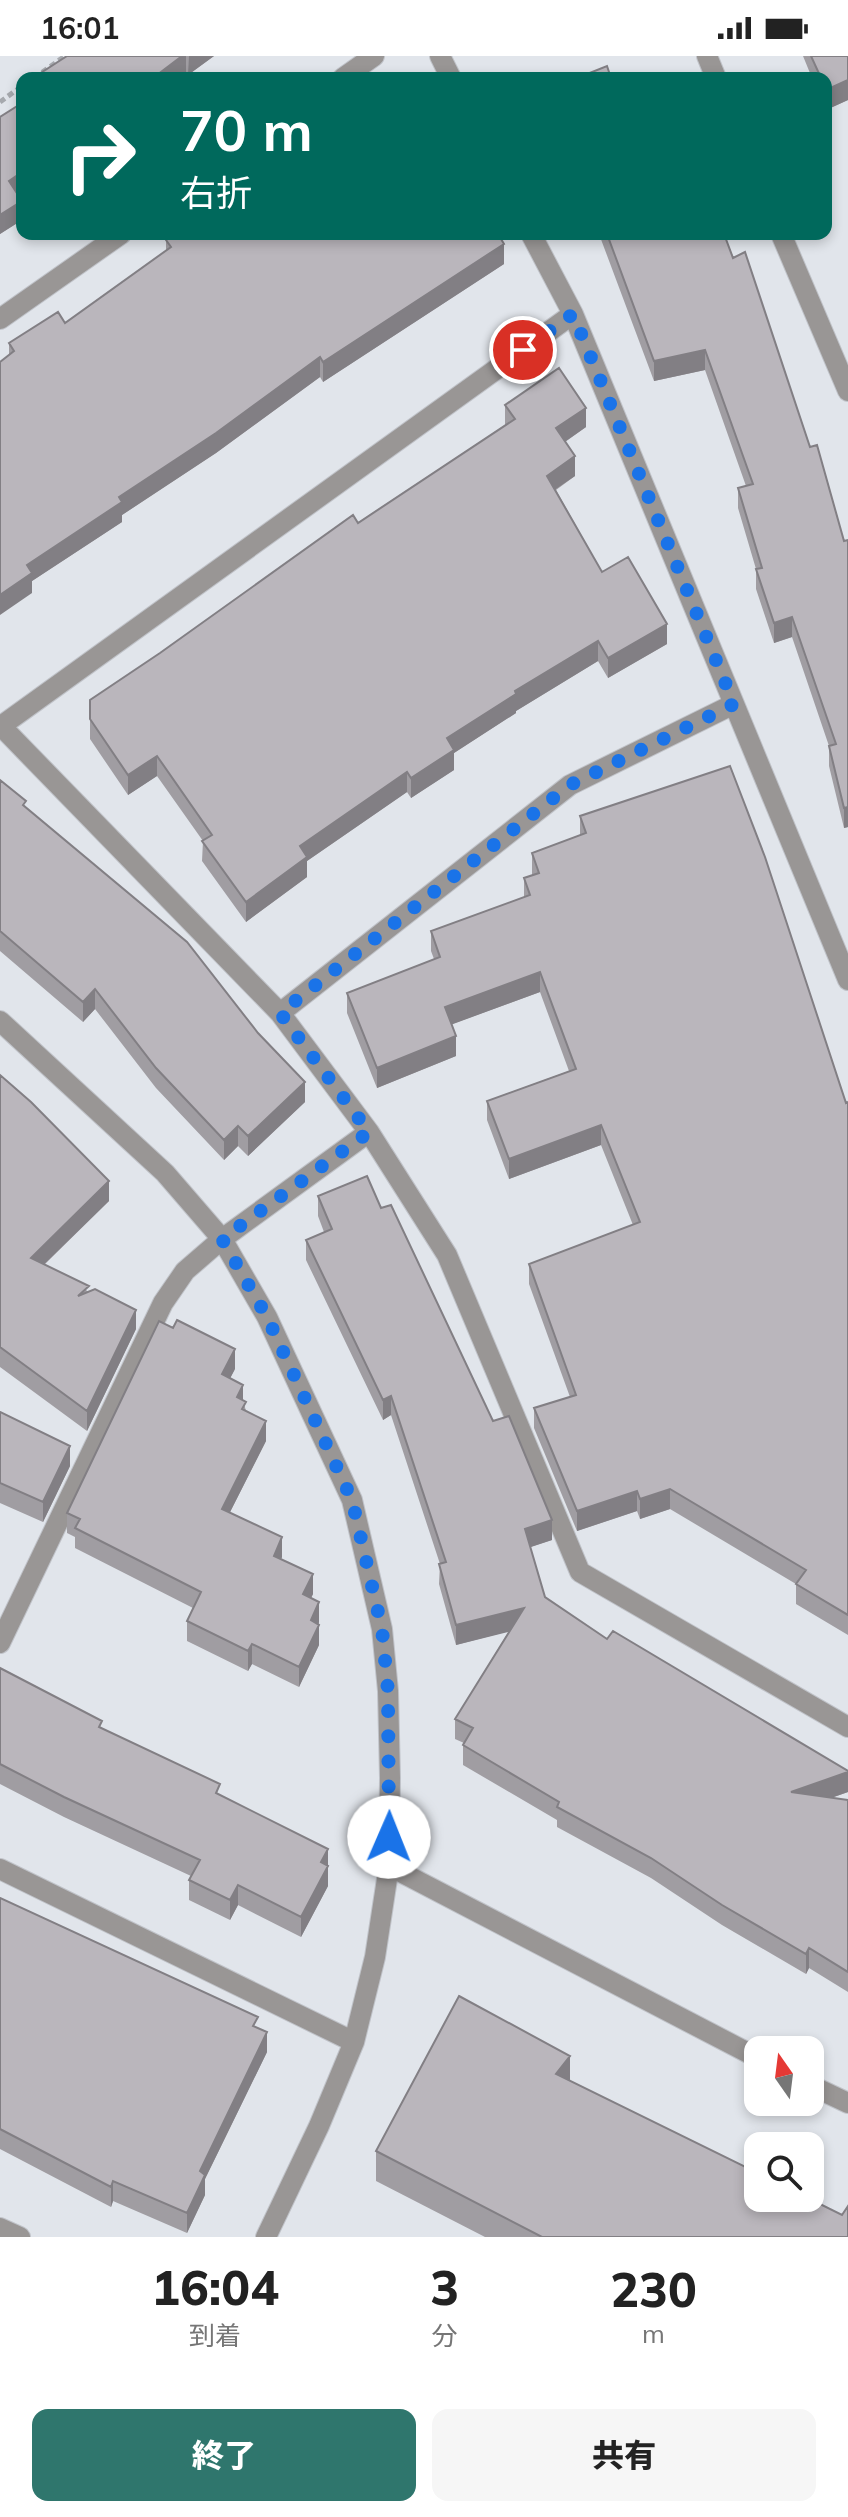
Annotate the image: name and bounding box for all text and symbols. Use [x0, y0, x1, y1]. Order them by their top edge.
text: 16:01 [40, 9, 119, 47]
text: 70 m [180, 95, 313, 165]
icon: right [48, 104, 152, 208]
text: 右折 [180, 170, 252, 215]
pin [489, 316, 557, 384]
icon: arrive [501, 328, 545, 372]
position arrow [347, 1795, 431, 1879]
north arrow [744, 2036, 824, 2116]
map controls [744, 2036, 824, 2212]
button: search [744, 2132, 824, 2212]
text: 16:04 [151, 2257, 279, 2317]
text: 3 [430, 2257, 459, 2317]
text: 230 [610, 2259, 697, 2319]
text: m [642, 2317, 665, 2350]
text: 到着 [189, 2319, 241, 2352]
text: 分 [432, 2319, 458, 2352]
button: 終了 [32, 2409, 416, 2501]
button: 共有 [432, 2409, 816, 2501]

